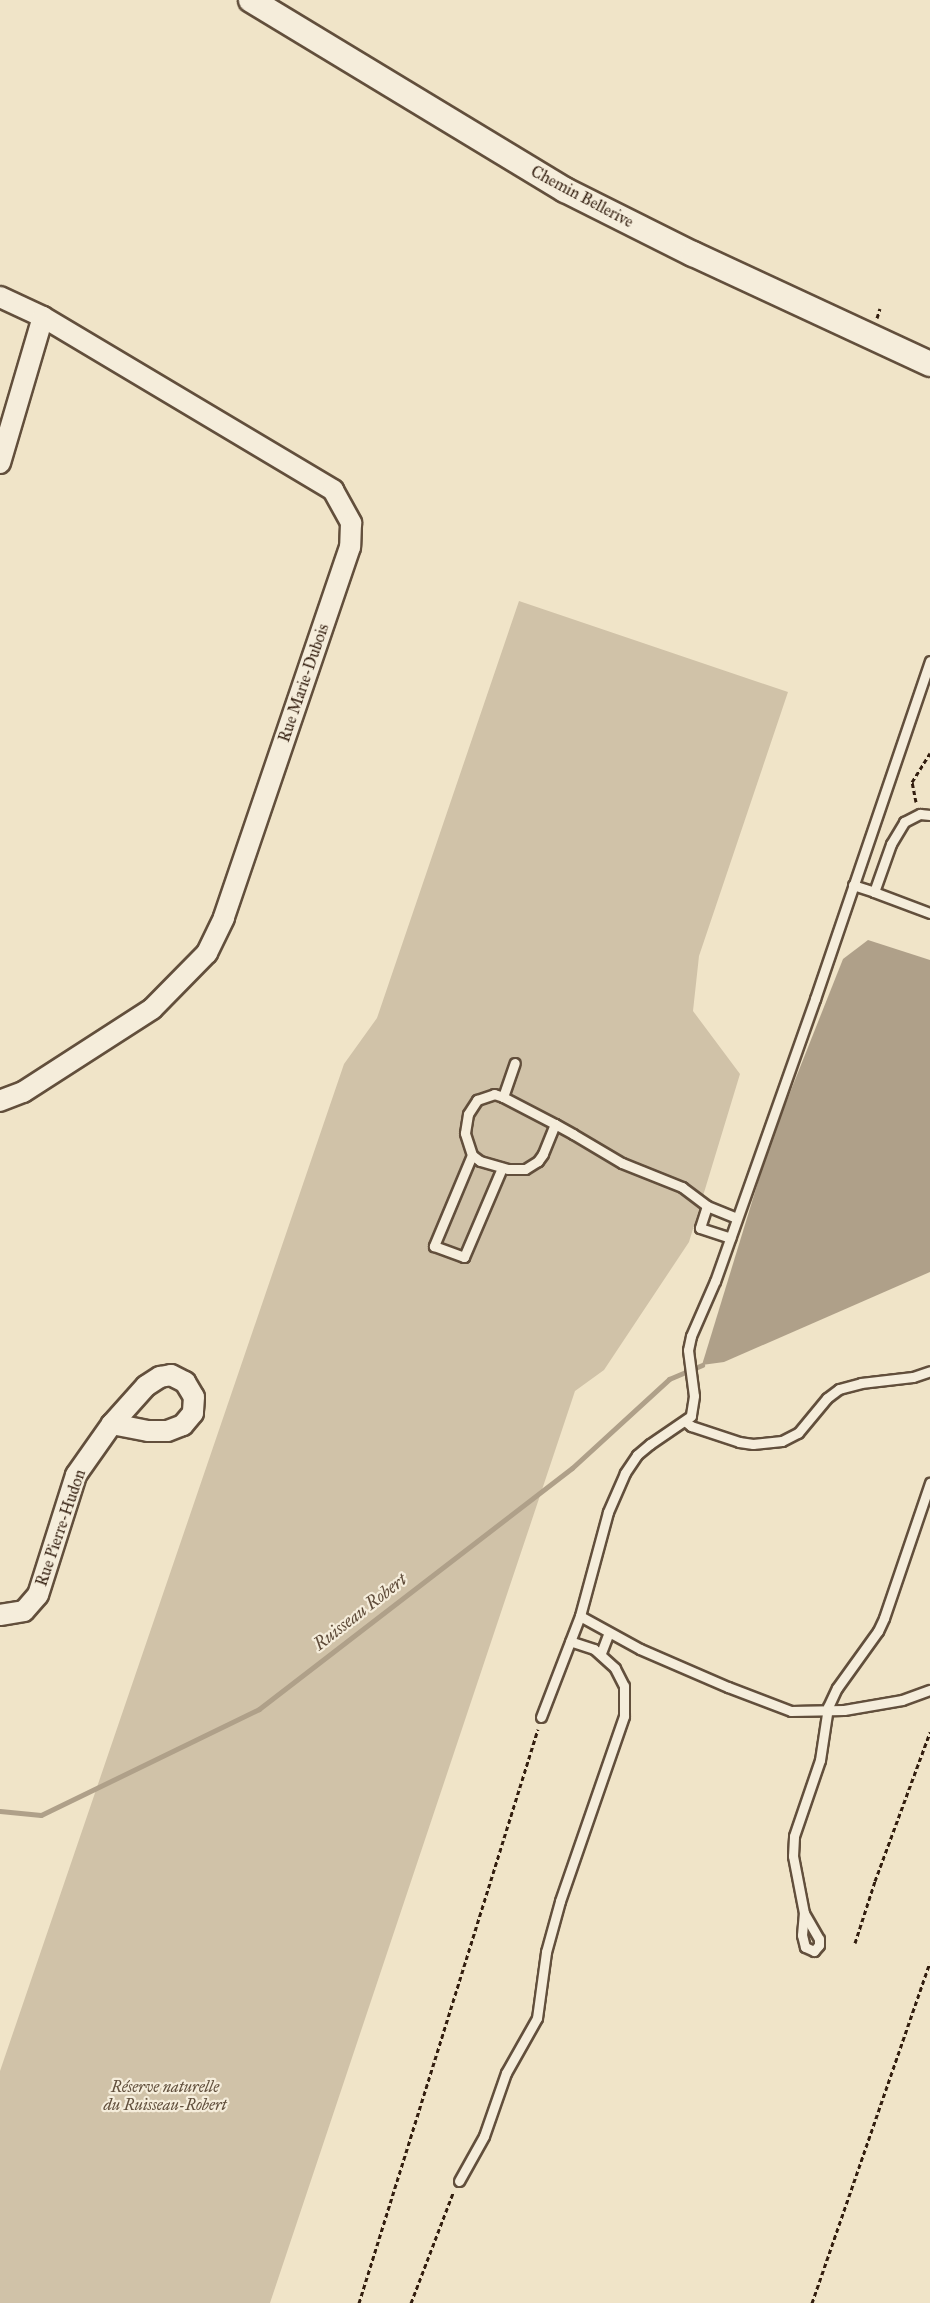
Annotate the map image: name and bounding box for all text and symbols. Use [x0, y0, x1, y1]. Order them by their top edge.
street label: Chemin Bellerive [528, 162, 636, 232]
street label: Rue Marie-Dubois [275, 621, 333, 745]
street label: Rue Pierre-Hudon [32, 1467, 90, 1589]
water label: Ruisseau Robert [309, 1569, 411, 1655]
park label: Réserve naturelle du Ruisseau-Robert [103, 2077, 227, 2115]

